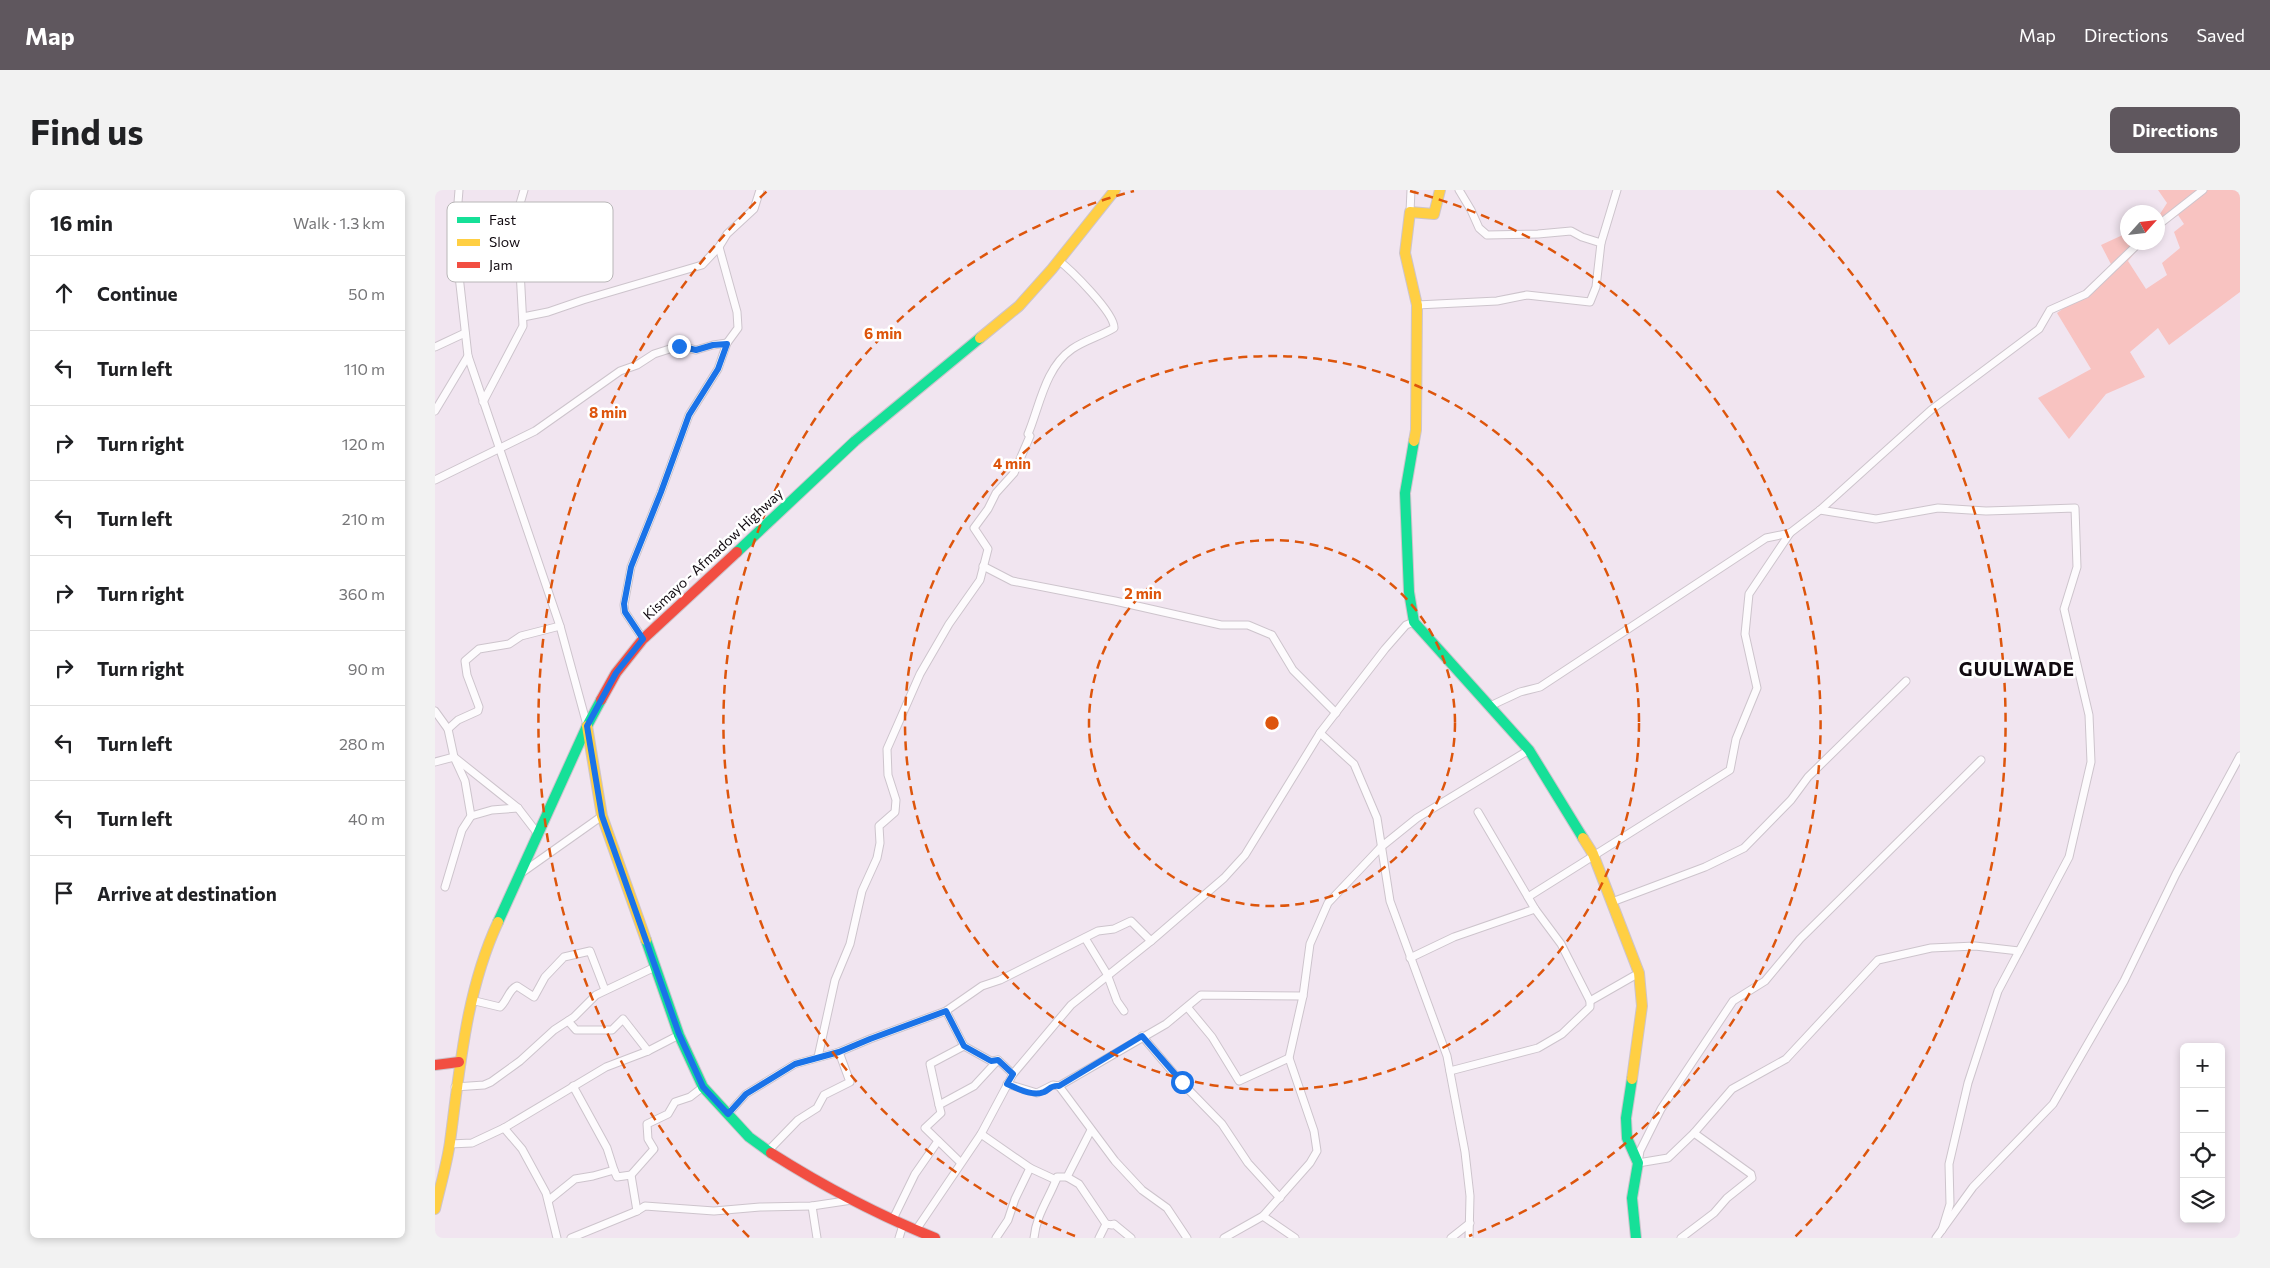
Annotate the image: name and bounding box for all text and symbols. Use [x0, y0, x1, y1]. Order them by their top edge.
text: Map [25, 21, 75, 50]
text: Map [2019, 24, 2056, 46]
text: Directions [2084, 24, 2168, 46]
text: Saved [2196, 24, 2245, 46]
button: Directions [2110, 107, 2240, 153]
text: Find us [30, 109, 144, 152]
legend [447, 202, 613, 282]
north arrow [2120, 205, 2165, 250]
text: 16 min [50, 210, 113, 235]
text: Fast [489, 211, 516, 228]
text: Walk · 1.3 km [293, 213, 385, 232]
text: Slow [489, 233, 520, 250]
text: Jam [489, 256, 513, 273]
icon: ahead [50, 279, 78, 307]
text: Continue [97, 282, 177, 305]
text: 50 m [348, 284, 385, 303]
text: 6 min [864, 324, 902, 342]
route end [668, 335, 691, 358]
icon: left [50, 354, 78, 382]
text: Turn left [97, 357, 172, 380]
text: 110 m [344, 359, 385, 378]
text: 8 min [589, 403, 627, 421]
icon: right [50, 429, 78, 457]
text: Turn right [97, 432, 184, 455]
text: 120 m [342, 434, 385, 453]
text: 4 min [993, 454, 1031, 472]
street label: Kismayo - Afmadow Highway [639, 484, 786, 623]
icon: left [50, 504, 78, 532]
text: Turn left [97, 507, 172, 530]
text: 210 m [342, 509, 385, 528]
icon: right [50, 579, 78, 607]
text: Turn right [97, 582, 184, 605]
text: 360 m [339, 584, 385, 603]
text: 2 min [1124, 584, 1162, 602]
icon: right [50, 654, 78, 682]
text: Turn right [97, 657, 184, 680]
district label: GUULWADE [1959, 657, 2075, 680]
text: 90 m [348, 659, 385, 678]
centre of rings [1263, 714, 1281, 732]
icon: left [50, 729, 78, 757]
text: Turn left [97, 732, 172, 755]
text: 280 m [339, 734, 385, 753]
icon: left [50, 804, 78, 832]
text: Turn left [97, 807, 172, 830]
text: 40 m [348, 809, 385, 828]
icon: arrive [50, 879, 78, 907]
text: Arrive at destination [97, 882, 277, 905]
map controls [2180, 1043, 2225, 1223]
button: + [2180, 1043, 2225, 1088]
route start [1171, 1071, 1194, 1094]
button: − [2180, 1088, 2225, 1133]
button: locate [2180, 1133, 2225, 1178]
button: layers [2180, 1178, 2225, 1223]

